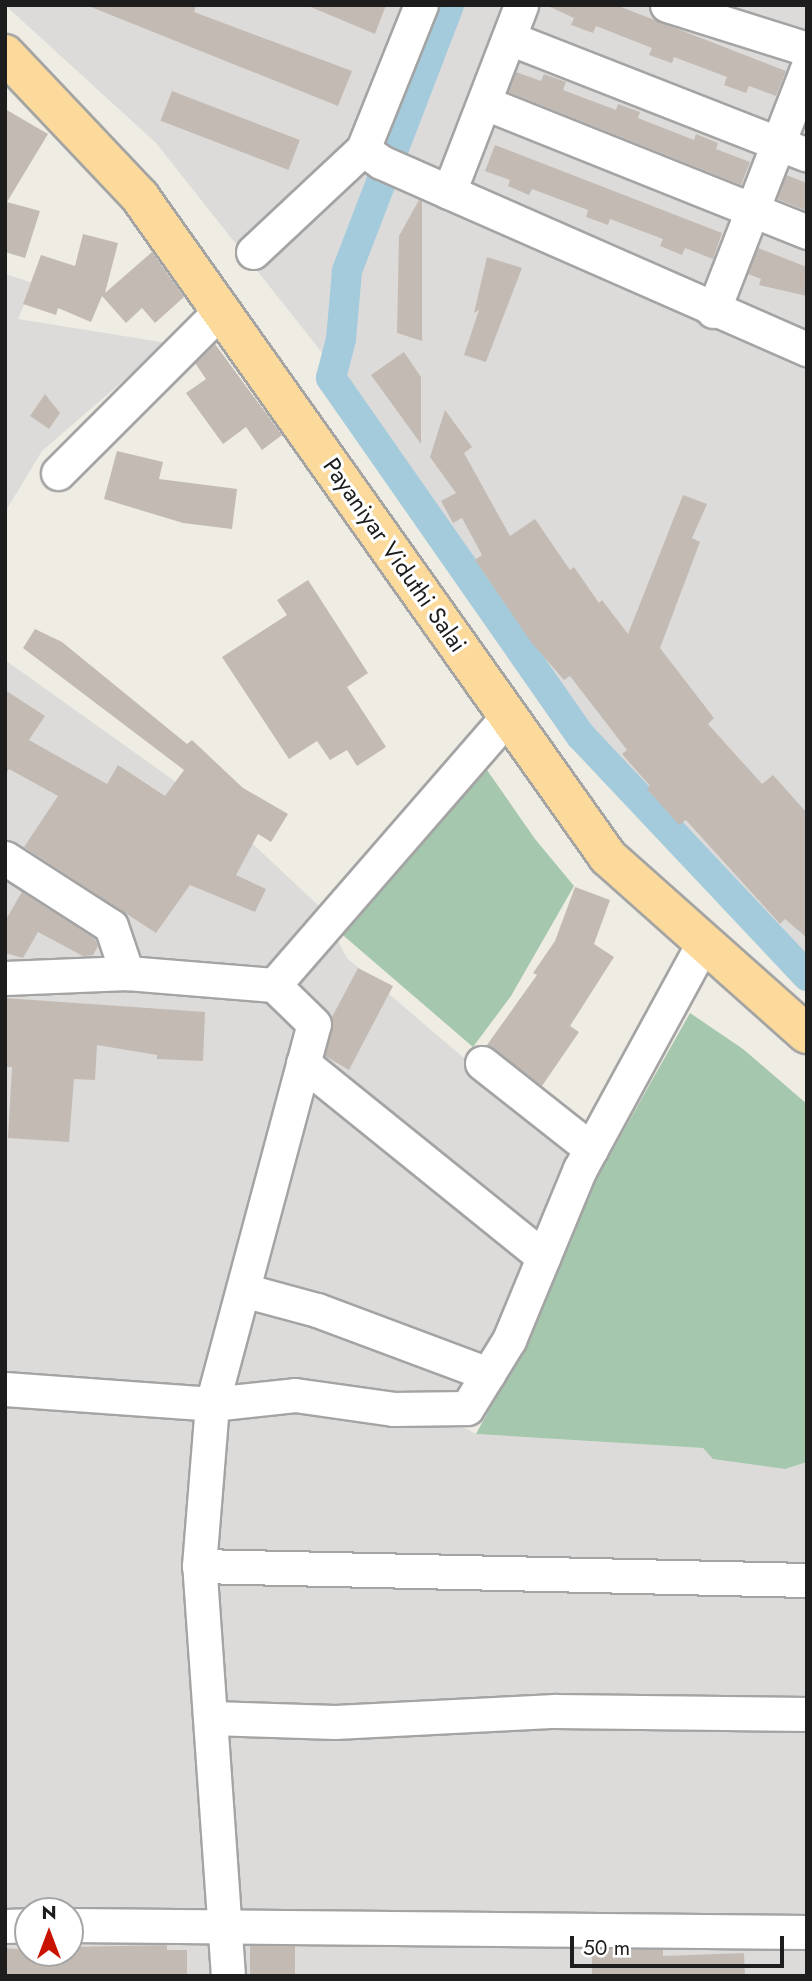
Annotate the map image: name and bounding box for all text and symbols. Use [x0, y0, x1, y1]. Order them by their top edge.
street label: Payaniyar Viduthi Salai [317, 452, 473, 658]
north arrow [14, 1897, 84, 1967]
text: N [41, 1899, 57, 1926]
scale bar [574, 1922, 788, 1966]
text: 50 m [583, 1933, 630, 1963]

